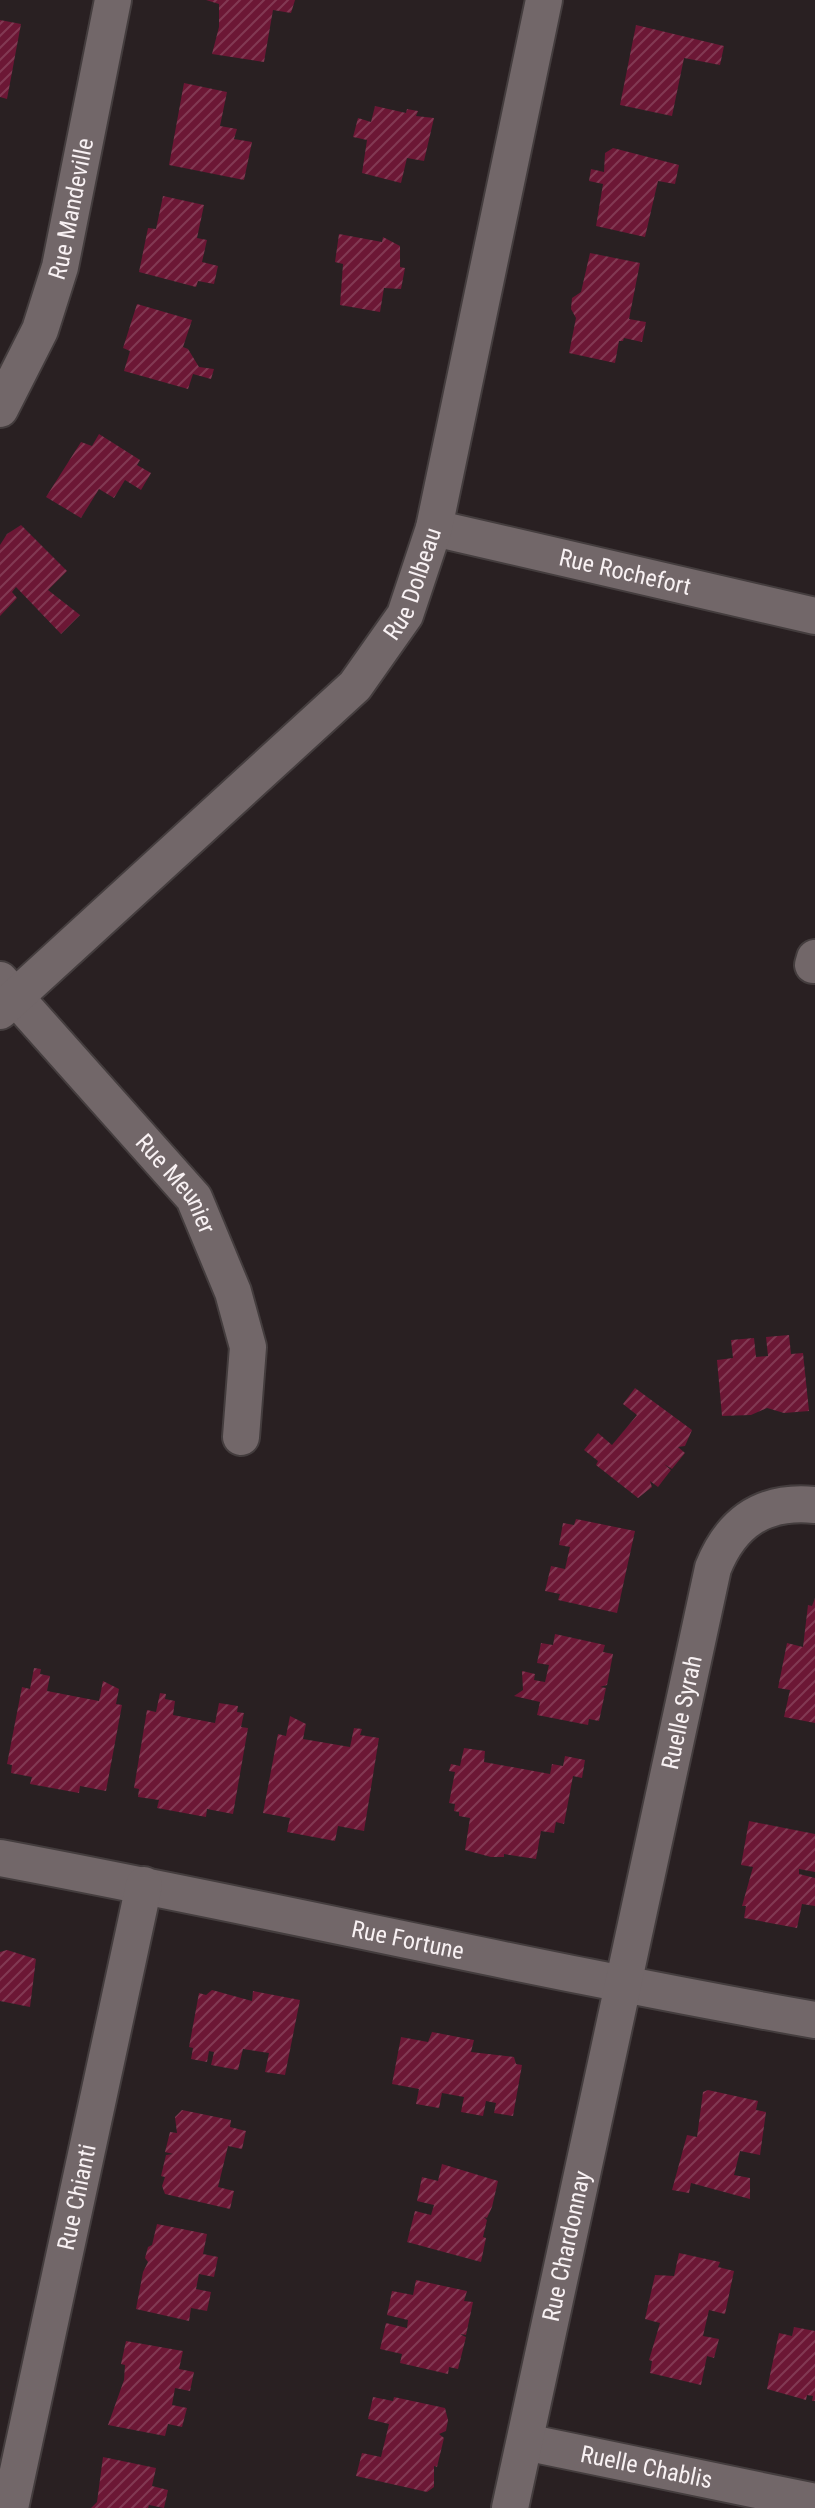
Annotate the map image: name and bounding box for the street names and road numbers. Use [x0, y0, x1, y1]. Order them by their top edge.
street label: Rue Mandeville [43, 136, 99, 283]
street label: Rue Dolbeau [378, 524, 447, 645]
street label: Rue Rochefort [556, 543, 694, 601]
street label: Rue Meunier [130, 1128, 221, 1238]
street label: Ruelle Syrah [656, 1653, 708, 1772]
street label: Rue Fortune [349, 1915, 466, 1966]
street label: Rue Chianti [52, 2142, 102, 2253]
street label: Rue Chardonnay [537, 2168, 596, 2324]
street label: Ruelle Chablis [578, 2440, 715, 2494]

